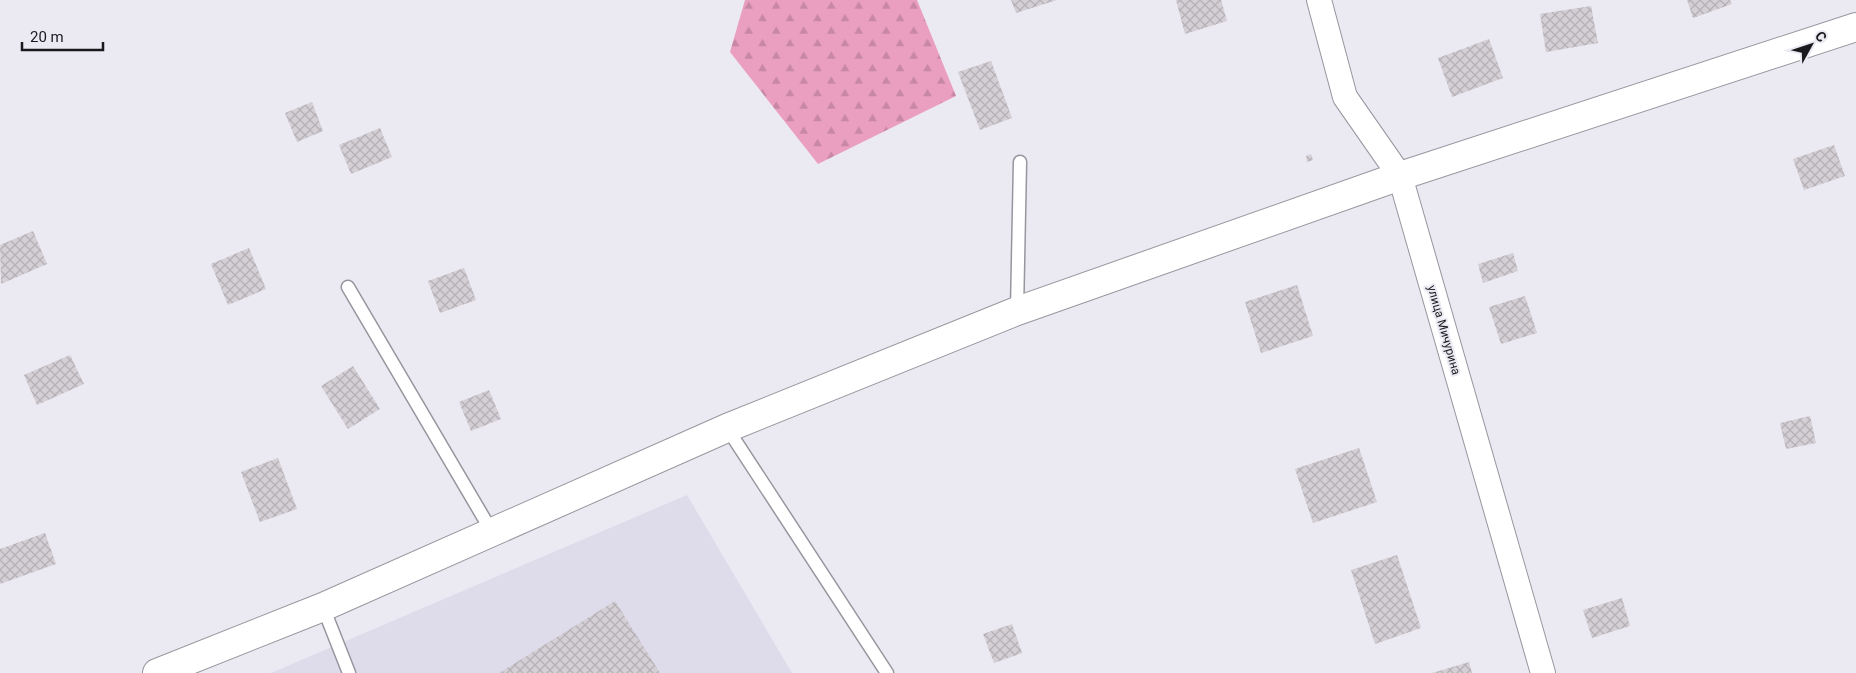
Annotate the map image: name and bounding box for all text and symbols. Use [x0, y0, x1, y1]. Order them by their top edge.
scale bar [22, 20, 104, 52]
north arrow [1786, 20, 1836, 70]
text: 20 m [30, 28, 64, 46]
text: С [1812, 28, 1830, 45]
street label: улица Мичурина [1425, 284, 1463, 376]

